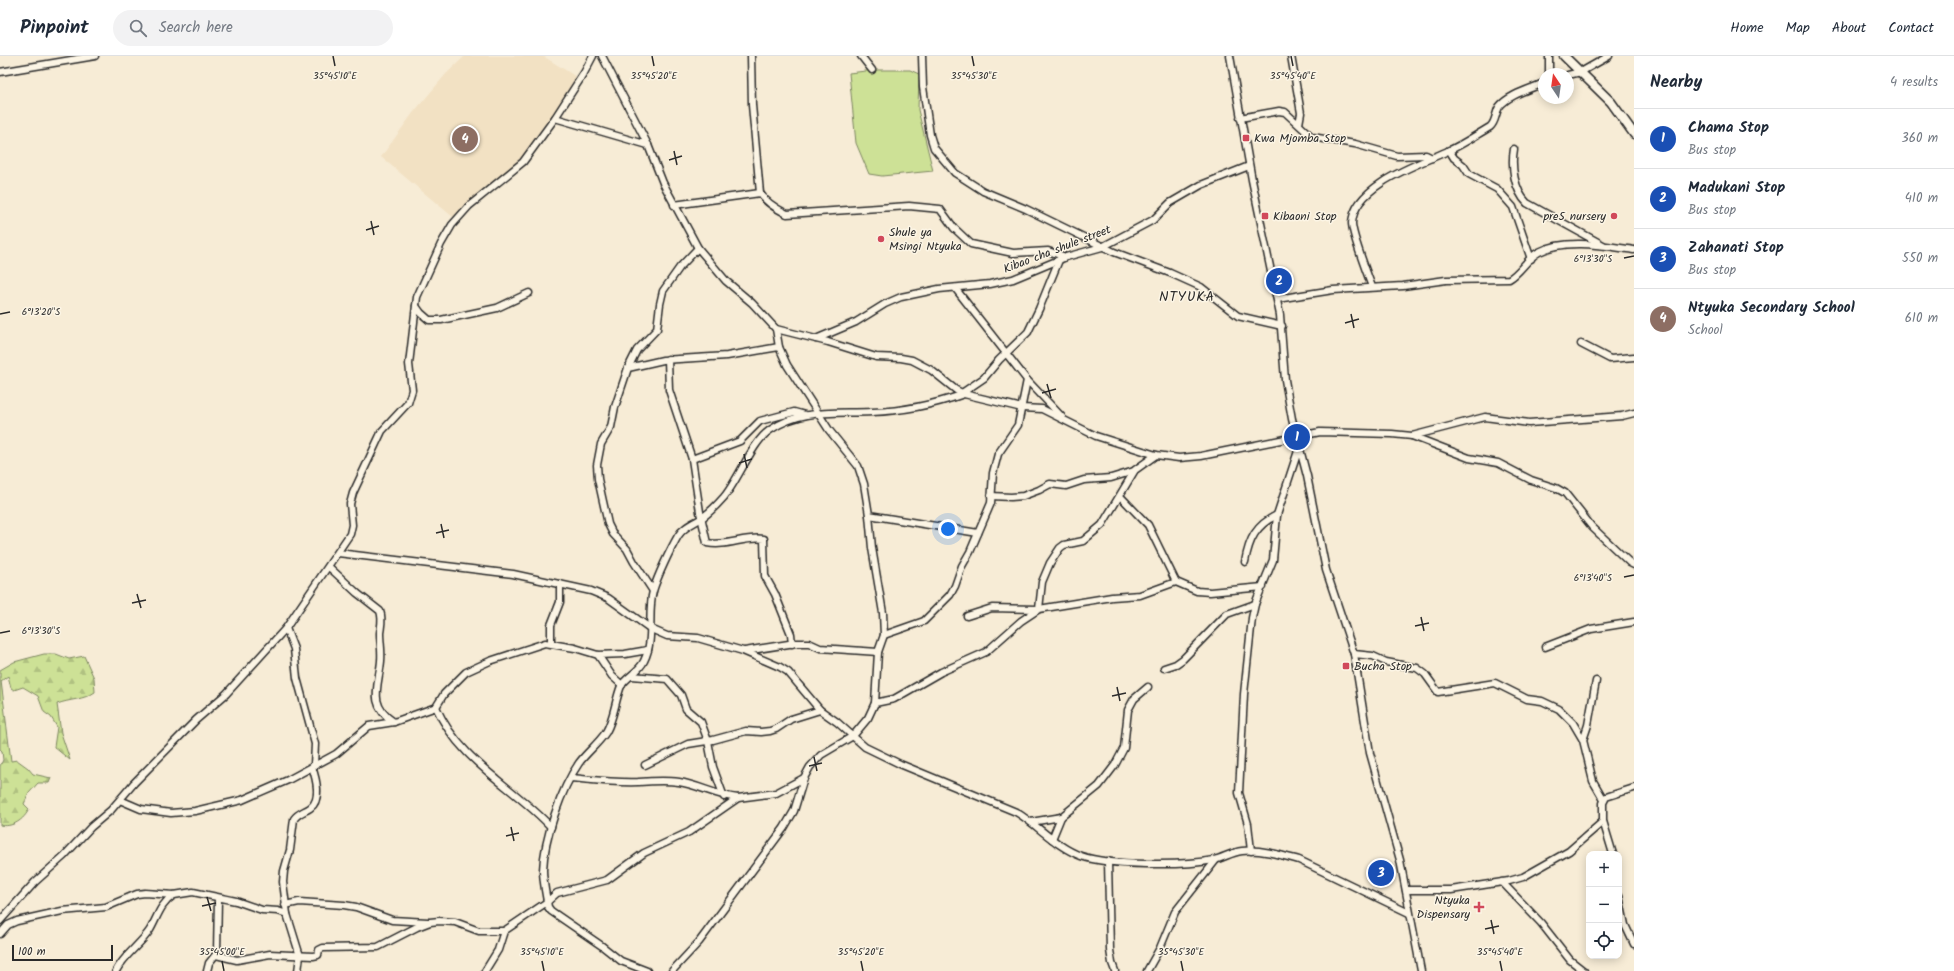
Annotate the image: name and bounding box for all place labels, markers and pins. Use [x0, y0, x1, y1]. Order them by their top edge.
pin: 4 [452, 124, 478, 154]
place label: Kwa Mjomba Stop [1254, 129, 1346, 148]
marker: Kwa Mjomba Stop [1241, 133, 1251, 143]
place label: Kibaoni Stop [1273, 207, 1337, 226]
place label: pre5 nursery [1542, 207, 1606, 226]
marker: Kibaoni Stop [1260, 211, 1270, 221]
marker: pre5 nursery [1609, 211, 1619, 221]
place label: Shule ya Msingi Ntyuka [889, 223, 962, 256]
marker: Shule ya Msingi Ntyuka [876, 234, 886, 244]
pin: 2 [1266, 266, 1292, 296]
pin: 1 [1284, 422, 1310, 452]
place label: Bucha Stop [1354, 657, 1412, 676]
marker: Bucha Stop [1341, 661, 1351, 671]
pin: 3 [1368, 858, 1394, 888]
place label: Ntyuka Dispensary [1416, 891, 1470, 924]
marker: Ntyuka Dispensary [1473, 901, 1485, 913]

